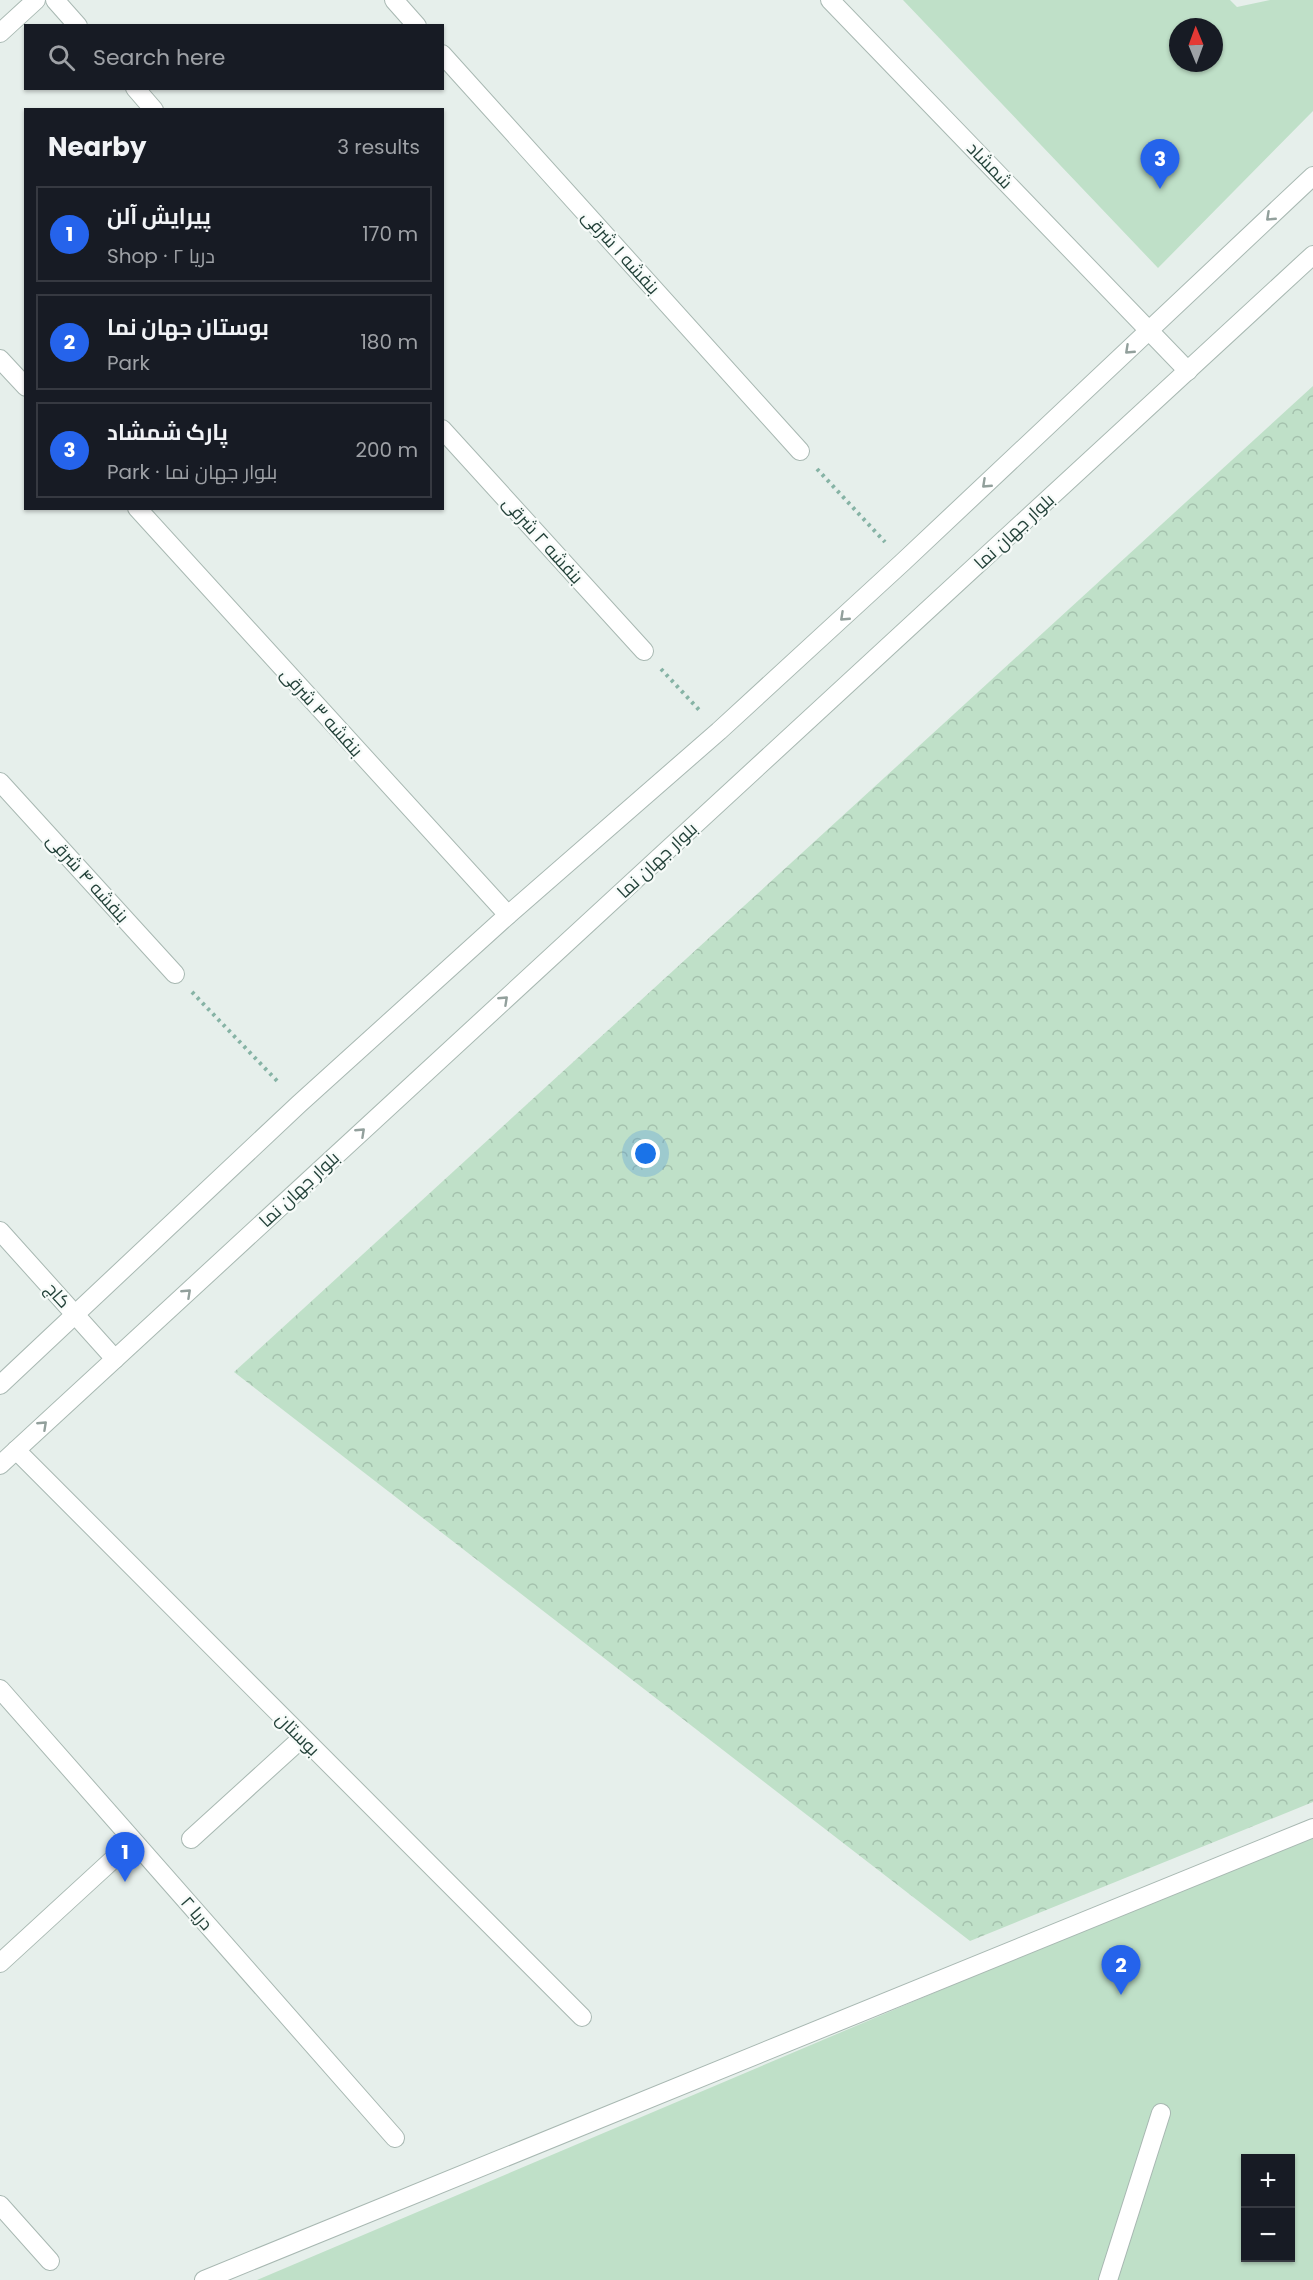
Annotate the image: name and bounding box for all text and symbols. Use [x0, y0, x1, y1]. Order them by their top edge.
north arrow [1169, 18, 1223, 72]
search box [24, 24, 444, 90]
icon: search [45, 41, 78, 74]
text: Search here [93, 42, 226, 73]
text: Nearby [48, 129, 146, 165]
text: 3 results [337, 133, 420, 161]
street label: شمشاد [961, 136, 1019, 194]
pin: 3 [1140, 140, 1180, 189]
text: پیرایش آلن [107, 201, 211, 232]
street label: بنفشه ۱ شرقی [576, 204, 666, 300]
one-way arrow [1267, 209, 1278, 220]
text: 1 [66, 220, 73, 248]
text: 170 m [362, 220, 418, 248]
text: Shop · دریا ۲ [107, 242, 215, 270]
text: بوستان جهان نما [107, 312, 269, 343]
text: 2 [64, 328, 75, 356]
text: 180 m [360, 328, 418, 356]
one-way arrow [1125, 343, 1136, 354]
text: Park [107, 349, 150, 377]
text: پارک شمشاد [107, 417, 228, 448]
text: 3 [63, 436, 76, 464]
text: 200 m [355, 436, 418, 464]
text: Park · بلوار جهان نما [107, 458, 277, 486]
one-way arrow [983, 477, 993, 488]
street label: بلوار جهان نما [968, 487, 1060, 575]
street label: بنفشه ۲ شرقی [497, 491, 589, 589]
one-way arrow [840, 609, 851, 620]
street label: بنفشه ۳ شرقی [275, 662, 369, 762]
street label: بلوار جهان نما [611, 816, 703, 904]
street label: بنفشه ۴ شرقی [41, 828, 135, 928]
one-way arrow [498, 996, 508, 1007]
one-way arrow [354, 1128, 365, 1139]
your location [631, 1139, 660, 1168]
street label: بلوار جهان نما [253, 1145, 345, 1233]
street label: کاج [40, 1277, 76, 1313]
one-way arrow [180, 1289, 190, 1300]
one-way arrow [37, 1421, 47, 1432]
street label: بوستان [271, 1707, 325, 1761]
pin: 1 [106, 1832, 144, 1882]
street label: دریا ۲ [175, 1891, 219, 1935]
pin: 2 [1102, 1946, 1140, 1995]
map controls [1241, 2154, 1295, 2262]
button: + [1241, 2154, 1295, 2208]
button: − [1241, 2208, 1295, 2262]

